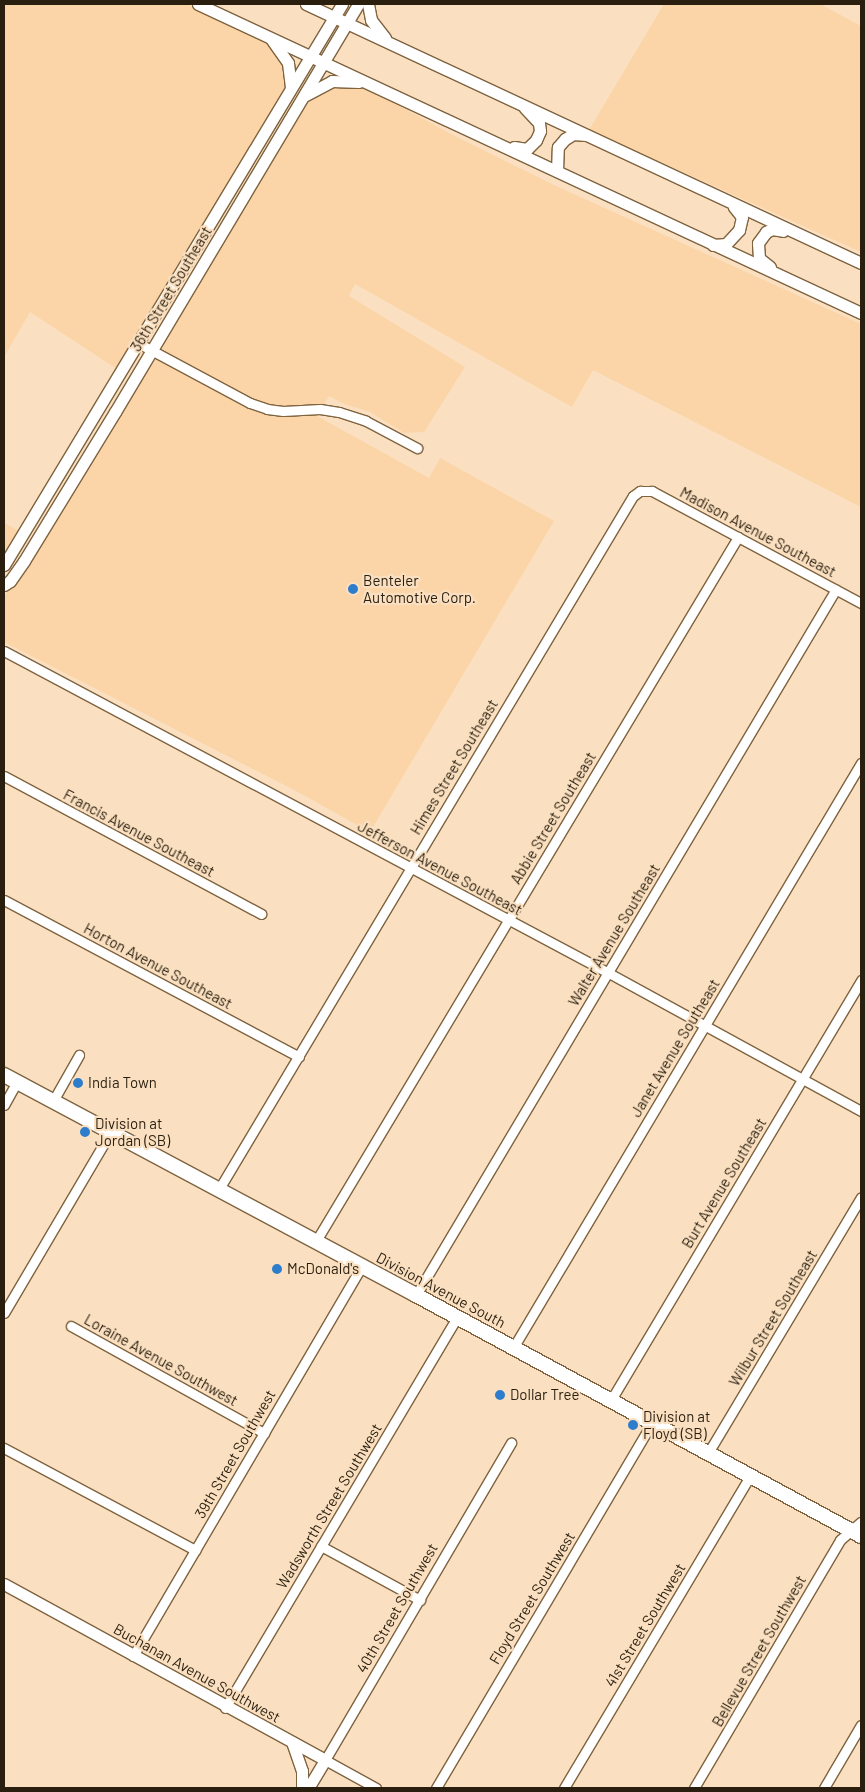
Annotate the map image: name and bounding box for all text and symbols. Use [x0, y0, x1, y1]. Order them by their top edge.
street label: 36th Street Southeast [127, 223, 215, 355]
street label: Madison Avenue Southeast [677, 483, 839, 581]
place label: Benteler Automotive Corp. [363, 571, 476, 606]
marker: Benteler Automotive Corp. [347, 583, 359, 595]
street label: Himes Street Southeast [406, 696, 502, 838]
street label: Abbie Street Southeast [506, 749, 600, 887]
street label: Francis Avenue Southeast [60, 785, 218, 881]
street label: Jefferson Avenue Southeast [355, 817, 525, 919]
street label: Walter Avenue Southeast [564, 861, 664, 1009]
street label: Horton Avenue Southeast [81, 919, 235, 1013]
street label: Janet Avenue Southeast [627, 976, 723, 1120]
place label: India Town [88, 1074, 157, 1092]
marker: India Town [72, 1077, 84, 1089]
place label: Division at Jordan (SB) [95, 1114, 170, 1149]
street label: Burt Avenue Southeast [678, 1115, 770, 1251]
marker: Division at Jordan (SB) [79, 1126, 91, 1138]
street label: Wilbur Street Southeast [725, 1247, 821, 1389]
street label: Division Avenue South [373, 1248, 509, 1332]
place label: McDonald's [287, 1260, 359, 1278]
marker: McDonald's [271, 1263, 283, 1275]
street label: Loraine Avenue Southwest [81, 1310, 241, 1410]
street label: 39th Street Southwest [191, 1386, 279, 1522]
place label: Dollar Tree [510, 1386, 580, 1404]
marker: Dollar Tree [494, 1389, 506, 1401]
place label: Division at Floyd (SB) [643, 1407, 710, 1442]
marker: Division at Floyd (SB) [627, 1419, 639, 1431]
street label: Wadsworth Street Southwest [273, 1420, 385, 1592]
street label: Floyd Street Southwest [485, 1529, 579, 1667]
street label: 40th Street Southwest [353, 1540, 441, 1676]
street label: 41st Street Southwest [601, 1560, 689, 1690]
street label: Bellevue Street Southwest [708, 1572, 810, 1730]
street label: Buchanan Avenue Southwest [111, 1620, 283, 1726]

